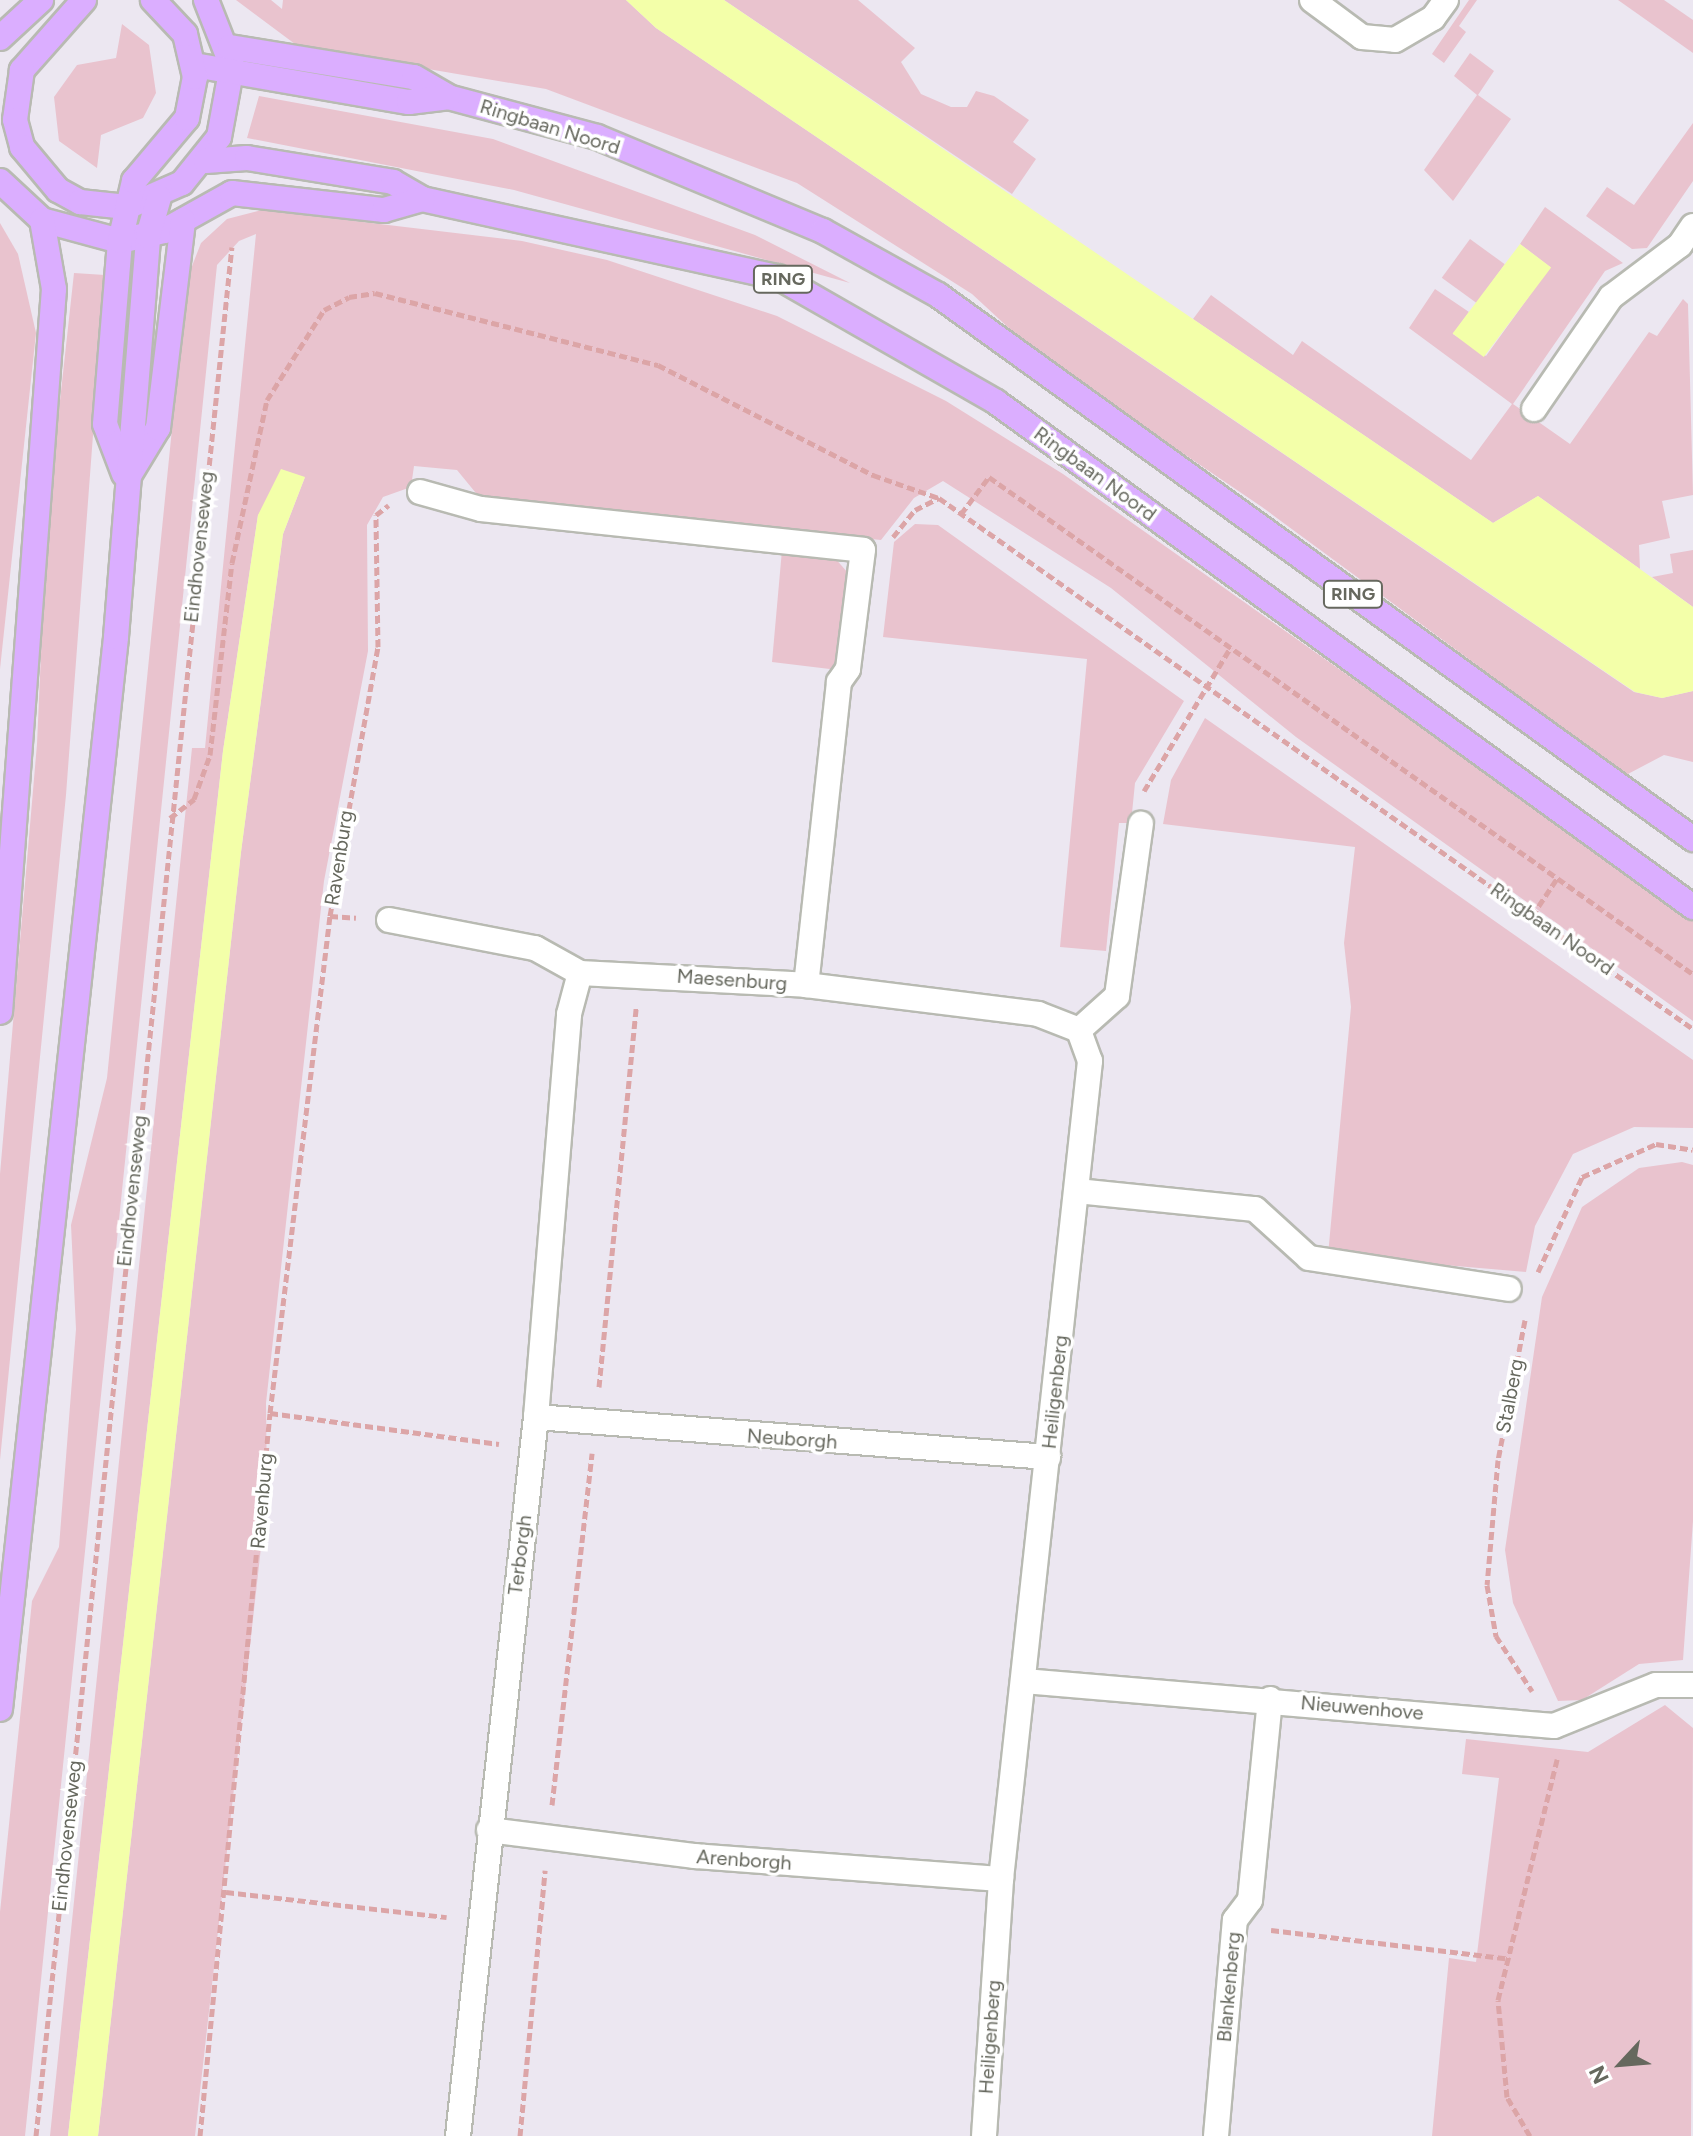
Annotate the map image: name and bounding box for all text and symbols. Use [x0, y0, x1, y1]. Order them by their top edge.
street label: Ringbaan Noord [477, 94, 623, 160]
road number: RING [751, 265, 815, 293]
street label: Ringbaan Noord [1029, 422, 1161, 526]
street label: Eindhovenseweg [179, 470, 219, 624]
road number: RING [1321, 580, 1385, 608]
street label: Ravenburg [320, 809, 358, 907]
street label: Ringbaan Noord [1486, 877, 1618, 981]
street label: Maesenburg [676, 964, 788, 996]
street label: Eindhovenseweg [112, 1114, 152, 1268]
street label: Heiligenberg [1037, 1334, 1073, 1450]
street label: Stalberg [1491, 1357, 1529, 1435]
street label: Neuborgh [746, 1424, 838, 1454]
street label: Ravenburg [246, 1452, 278, 1550]
street label: Terborgh [503, 1514, 537, 1596]
street label: Nieuwenhove [1300, 1691, 1424, 1725]
street label: Eindhovenseweg [47, 1759, 87, 1913]
street label: Arenborgh [696, 1845, 792, 1875]
street label: Blankenberg [1212, 1931, 1246, 2043]
street label: Heiligenberg [974, 1979, 1006, 2095]
north arrow [1581, 2024, 1661, 2104]
text: N [1583, 2061, 1615, 2088]

